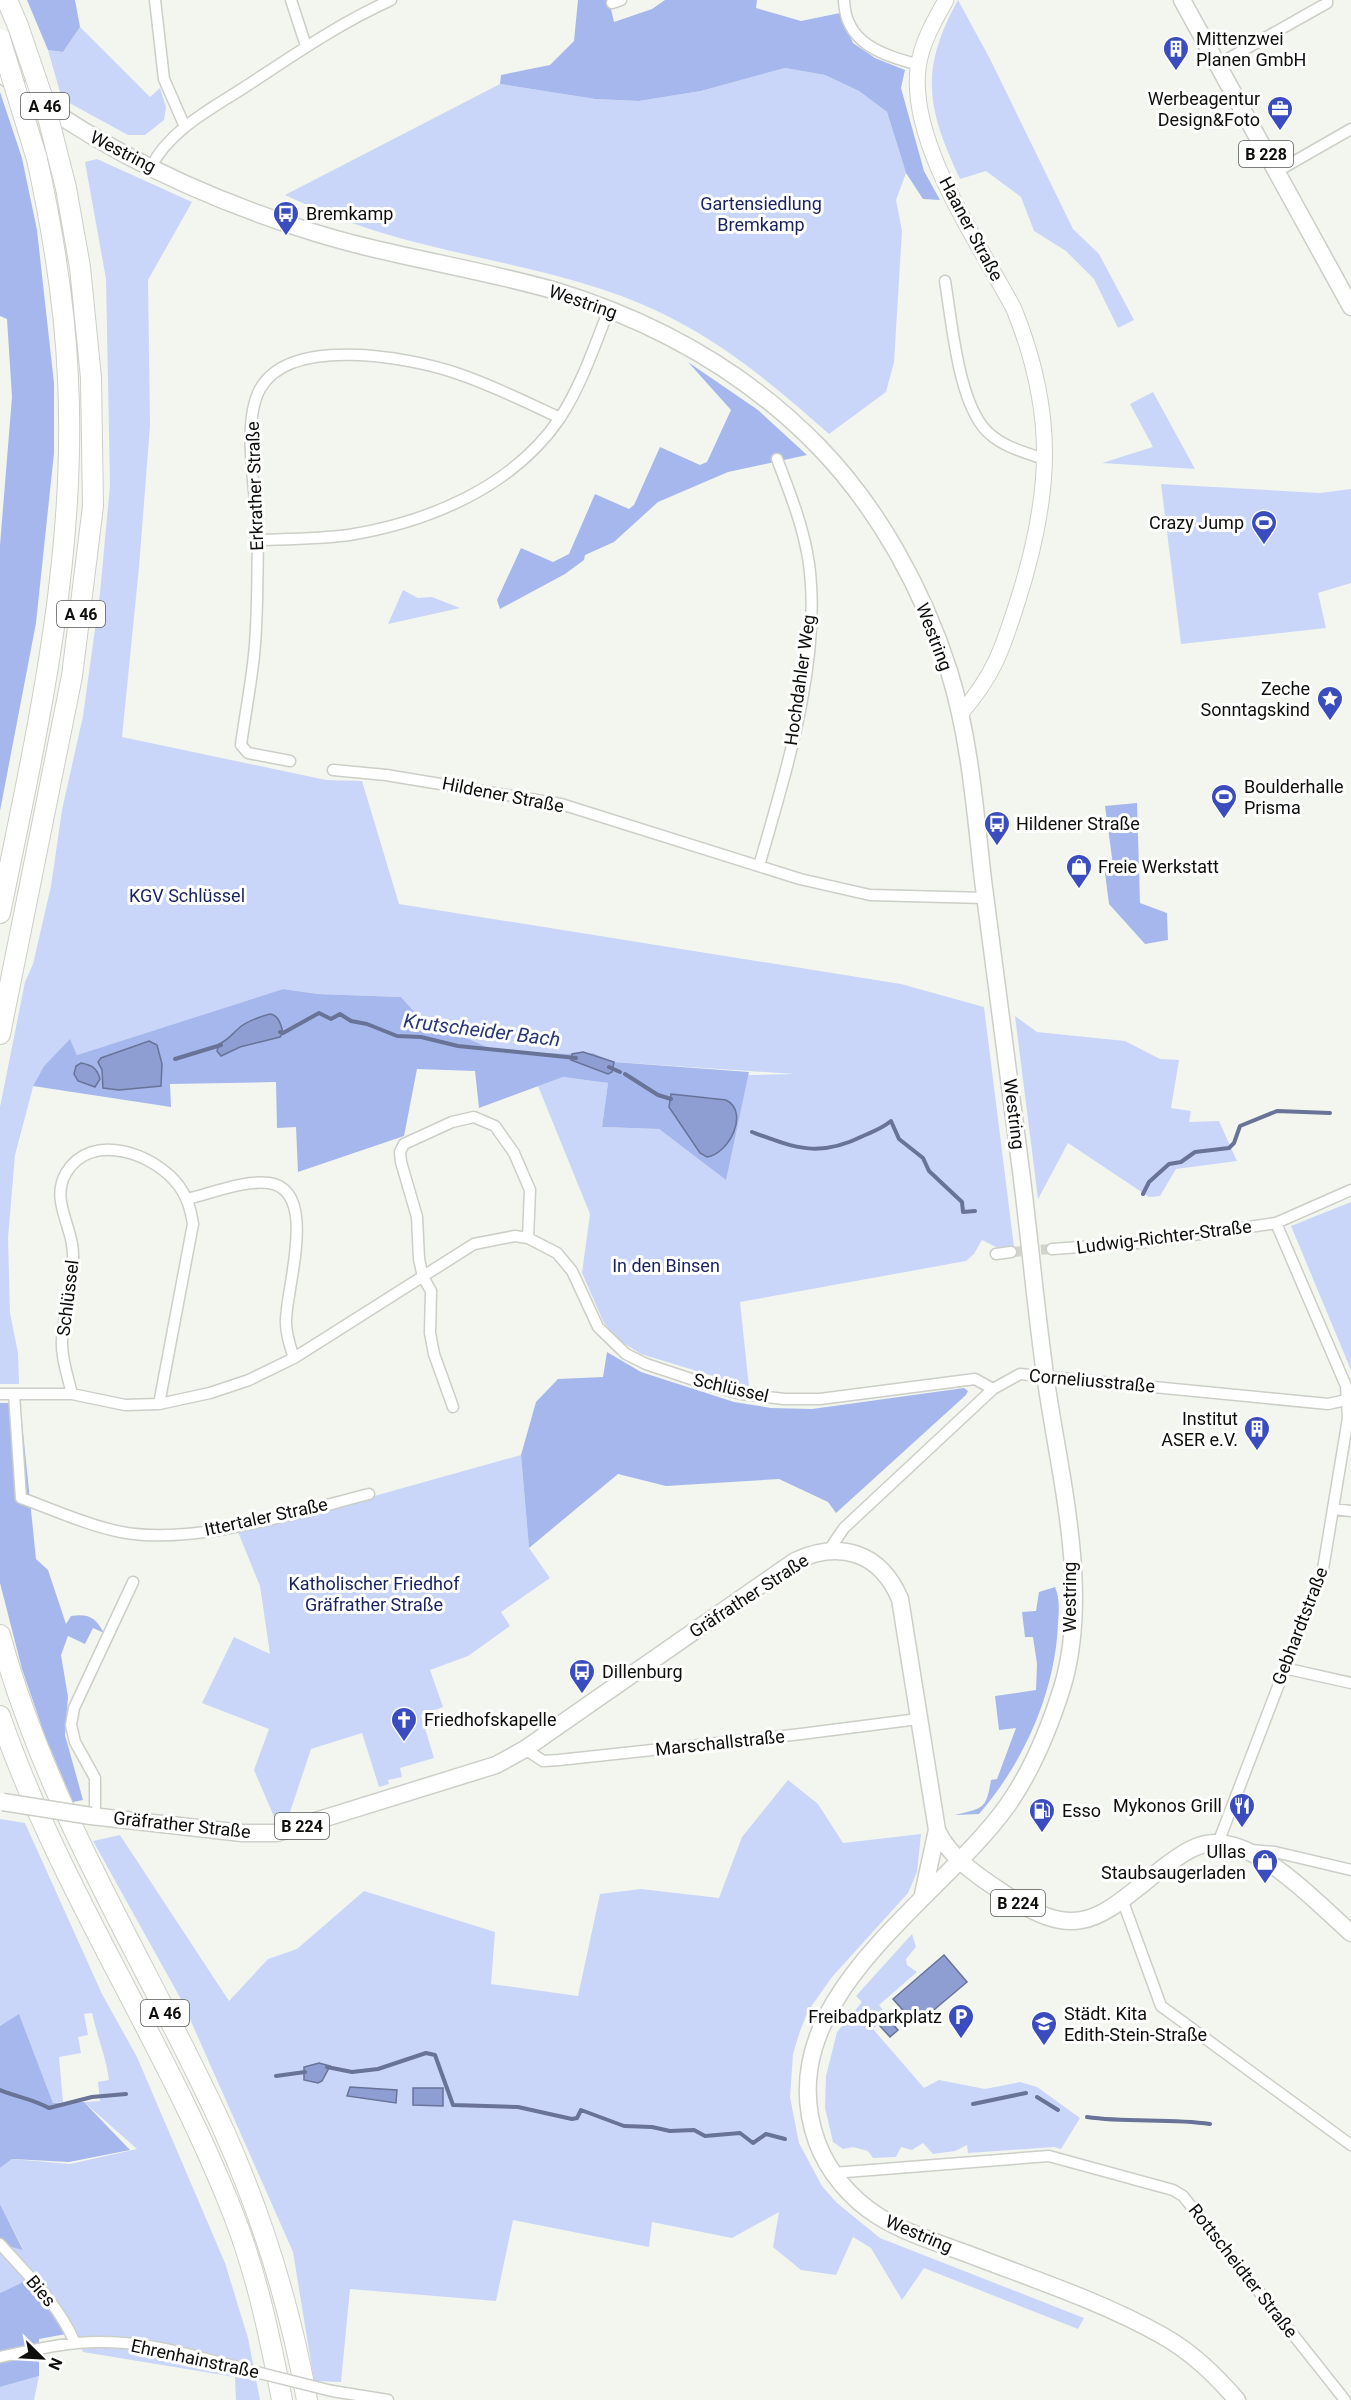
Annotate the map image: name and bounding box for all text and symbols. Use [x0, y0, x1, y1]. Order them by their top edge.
place label: Mittenzwei Planen GmbH [1196, 28, 1306, 70]
building icon: Mittenzwei Planen GmbH [1161, 34, 1191, 72]
place label: Werbeagentur Design&Foto [1148, 88, 1260, 130]
road number: A 46 [21, 93, 69, 119]
office icon: Werbeagentur Design&Foto [1265, 94, 1295, 132]
street label: Westring [87, 126, 160, 177]
road number: B 228 [1239, 141, 1293, 167]
street label: Haaner Straße [935, 173, 1008, 284]
park label: Gartensiedlung Bremkamp [700, 193, 822, 235]
bus stop icon: Bremkamp [271, 199, 301, 237]
place label: Bremkamp [306, 203, 393, 224]
street label: Westring [546, 280, 620, 323]
street label: Erkrather Straße [242, 421, 267, 551]
sports icon: Crazy Jump [1249, 508, 1279, 546]
place label: Crazy Jump [1149, 512, 1244, 533]
street label: Westring [912, 600, 957, 674]
road number: A 46 [57, 601, 105, 627]
street label: Hochdahler Weg [780, 613, 819, 747]
place label: Zeche Sonntagskind [1200, 678, 1310, 720]
place icon: Zeche Sonntagskind [1315, 684, 1345, 722]
street label: Hildener Straße [440, 772, 566, 817]
place label: Boulderhalle Prisma [1244, 776, 1344, 818]
sports icon: Boulderhalle Prisma [1209, 782, 1239, 820]
bus stop icon: Hildener Straße [982, 809, 1012, 847]
place label: Hildener Straße [1016, 813, 1140, 834]
shop icon: Freie Werkstatt [1064, 852, 1094, 890]
place label: Freie Werkstatt [1098, 856, 1219, 877]
park label: KGV Schlüssel [129, 885, 245, 906]
water label: Krutscheider Bach [402, 1008, 562, 1052]
street label: Westring [1000, 1077, 1029, 1150]
street label: Ludwig-Richter-Straße [1075, 1215, 1253, 1258]
park label: In den Binsen [612, 1255, 720, 1276]
street label: Schlüssel [52, 1259, 83, 1337]
street label: Corneliusstraße [1028, 1365, 1156, 1396]
street label: Schlüssel [691, 1369, 771, 1406]
place label: Institut ASER e.V. [1161, 1408, 1238, 1450]
building icon: Institut ASER e.V. [1242, 1414, 1272, 1452]
street label: Ittertaler Straße [202, 1493, 329, 1540]
street label: Gräfrather Straße [685, 1549, 812, 1642]
street label: Westring [1059, 1562, 1080, 1632]
street label: Gebhardtstraße [1267, 1564, 1332, 1688]
park label: Katholischer Friedhof Gräfrather Straße [289, 1573, 460, 1615]
bus stop icon: Dillenburg [567, 1657, 597, 1695]
place label: Dillenburg [602, 1661, 683, 1682]
church icon: Friedhofskapelle [389, 1705, 419, 1743]
place label: Friedhofskapelle [424, 1709, 557, 1730]
street label: Marschallstraße [654, 1725, 786, 1760]
restaurant icon: Mykonos Grill [1227, 1791, 1257, 1829]
place label: Mykonos Grill [1113, 1795, 1222, 1816]
fuel station icon: Esso [1027, 1796, 1057, 1834]
place label: Esso [1062, 1800, 1101, 1821]
street label: Gräfrather Straße [112, 1807, 252, 1842]
road number: B 224 [275, 1813, 329, 1839]
place label: Ullas Staubsaugerladen [1101, 1841, 1246, 1883]
shop icon: Ullas Staubsaugerladen [1250, 1847, 1280, 1885]
road number: B 224 [991, 1890, 1045, 1916]
road number: A 46 [141, 2000, 189, 2026]
parking icon: Freibadparkplatz [946, 2002, 976, 2040]
place label: Städt. Kita Edith-Stein-Straße [1064, 2003, 1207, 2045]
place label: Freibadparkplatz [808, 2006, 942, 2027]
school or university icon: Städt. Kita Edith-Stein-Straße [1029, 2009, 1059, 2047]
street label: Rottscheidter Straße [1185, 2200, 1302, 2342]
street label: Westring [882, 2210, 956, 2257]
street label: Bies [22, 2271, 60, 2311]
north arrow [12, 2328, 72, 2388]
street label: Ehrenhainstraße [129, 2335, 261, 2382]
text: N [44, 2355, 66, 2373]

